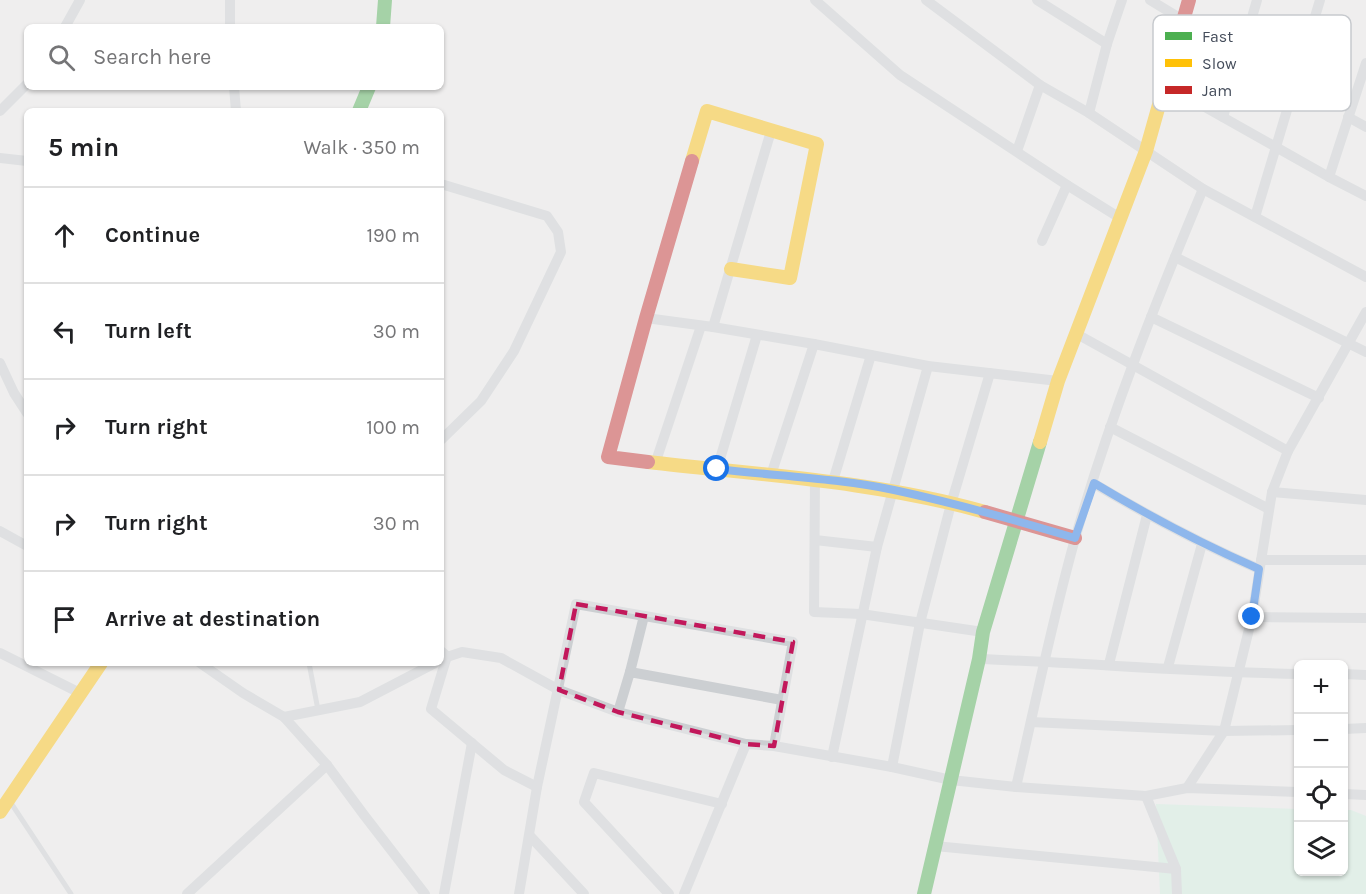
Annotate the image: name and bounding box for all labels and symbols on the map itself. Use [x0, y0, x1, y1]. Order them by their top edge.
legend [1153, 15, 1351, 111]
text: Fast [1202, 27, 1233, 46]
text: Slow [1202, 54, 1237, 73]
text: Jam [1202, 81, 1232, 100]
route start [703, 455, 729, 481]
route end [1238, 603, 1264, 629]

